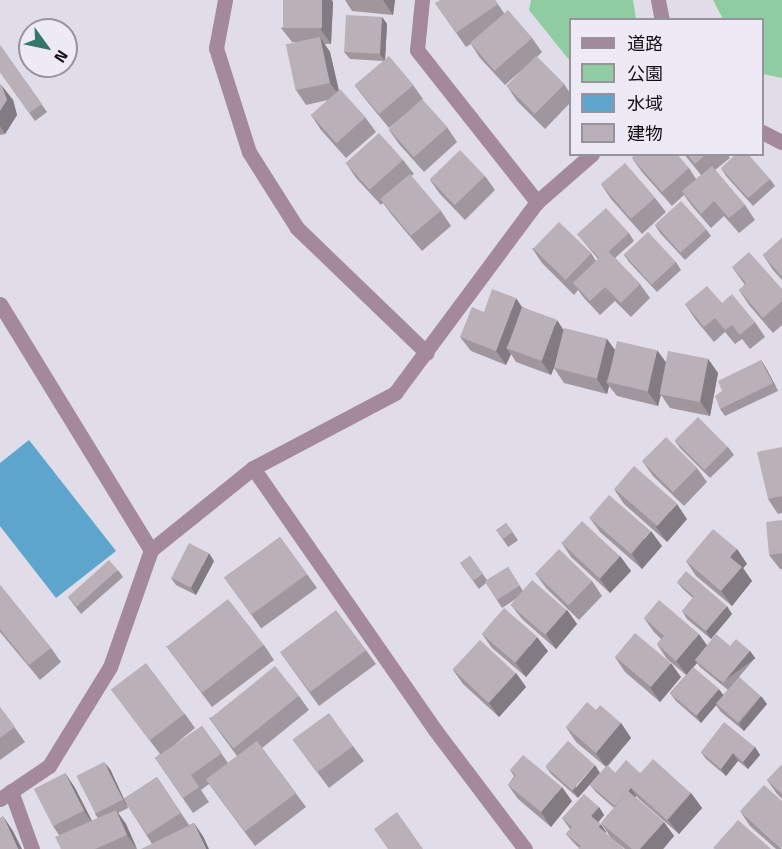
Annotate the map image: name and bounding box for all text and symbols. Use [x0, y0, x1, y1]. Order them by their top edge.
north arrow [18, 18, 78, 78]
legend [569, 18, 764, 156]
text: 道路 [627, 30, 663, 57]
text: N [48, 46, 75, 68]
text: 公園 [627, 60, 663, 87]
text: 水域 [627, 90, 663, 117]
text: 建物 [627, 120, 663, 147]

